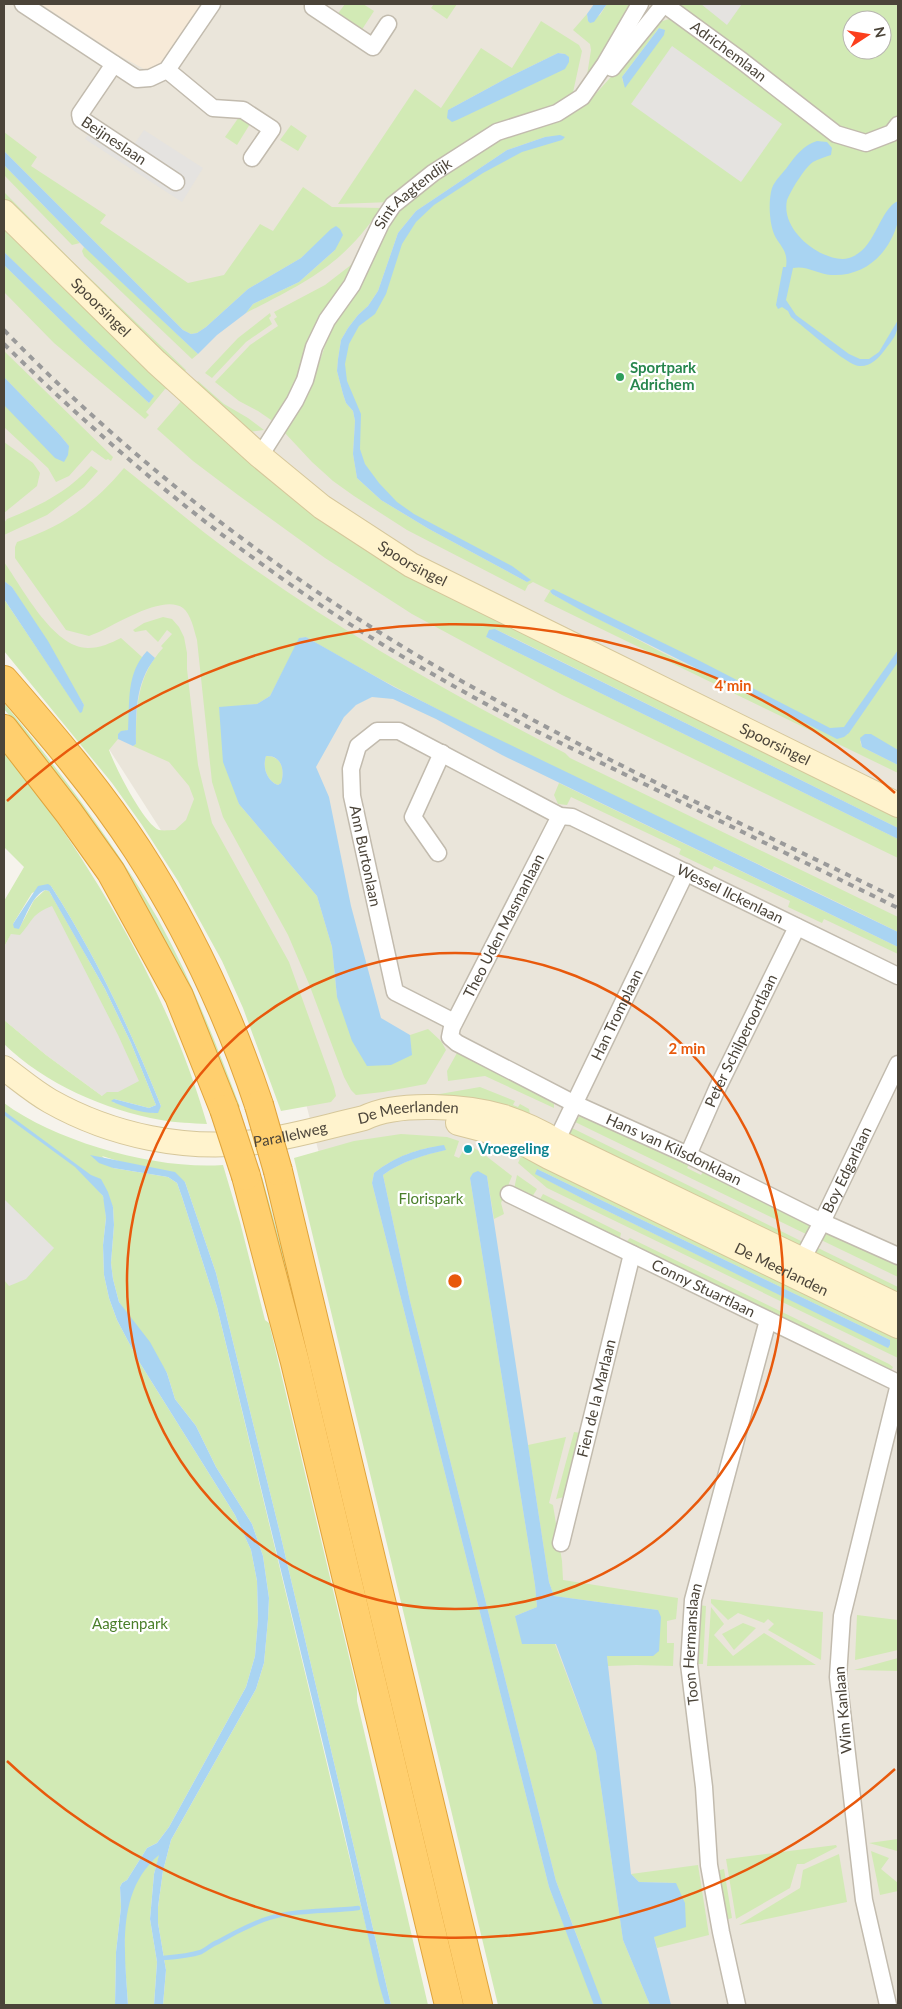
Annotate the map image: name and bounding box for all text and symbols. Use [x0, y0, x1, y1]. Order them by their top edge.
north arrow [842, 10, 892, 60]
street label: Adrichemlaan [687, 17, 771, 85]
text: N [871, 25, 890, 39]
street label: Beijneslaan [78, 112, 150, 168]
street label: Sint Aagtendijk [370, 153, 455, 231]
street label: Spoorsingel [68, 274, 135, 340]
place label: Sportpark Adrichem [629, 358, 697, 393]
marker: Sportpark Adrichem [614, 371, 626, 383]
street label: Spoorsingel [375, 536, 450, 589]
text: 4 min [714, 676, 752, 694]
street label: Spoorsingel [737, 718, 814, 768]
street label: Ann Burtonlaan [346, 803, 386, 908]
street label: Theo Uden Masmanlaan [459, 850, 547, 1001]
street label: Wessel Ilckenlaan [674, 860, 787, 927]
street label: Han Tromplaan [587, 966, 646, 1063]
street label: Peter Schilperoortlaan [700, 971, 780, 1110]
text: 2 min [668, 1039, 706, 1057]
street label: De Meerlanden [356, 1097, 460, 1127]
street label: Hans van Kilsdonklaan [603, 1109, 745, 1188]
street label: Parallelweg [252, 1117, 329, 1150]
street label: Boy Edgarlaan [818, 1124, 875, 1216]
place label: Vroegeling [477, 1139, 549, 1157]
marker: Vroegeling [462, 1143, 474, 1155]
park label: Florispark [399, 1189, 464, 1207]
street label: De Meerlanden [732, 1238, 832, 1299]
street label: Conny Stuartlaan [649, 1255, 758, 1320]
centre of rings [446, 1272, 464, 1290]
street label: Fien de la Marlaan [572, 1337, 619, 1459]
street label: Toon Hermanslaan [679, 1581, 705, 1706]
park label: Aagtenpark [92, 1614, 168, 1632]
street label: Wim Kanlaan [829, 1666, 855, 1755]

